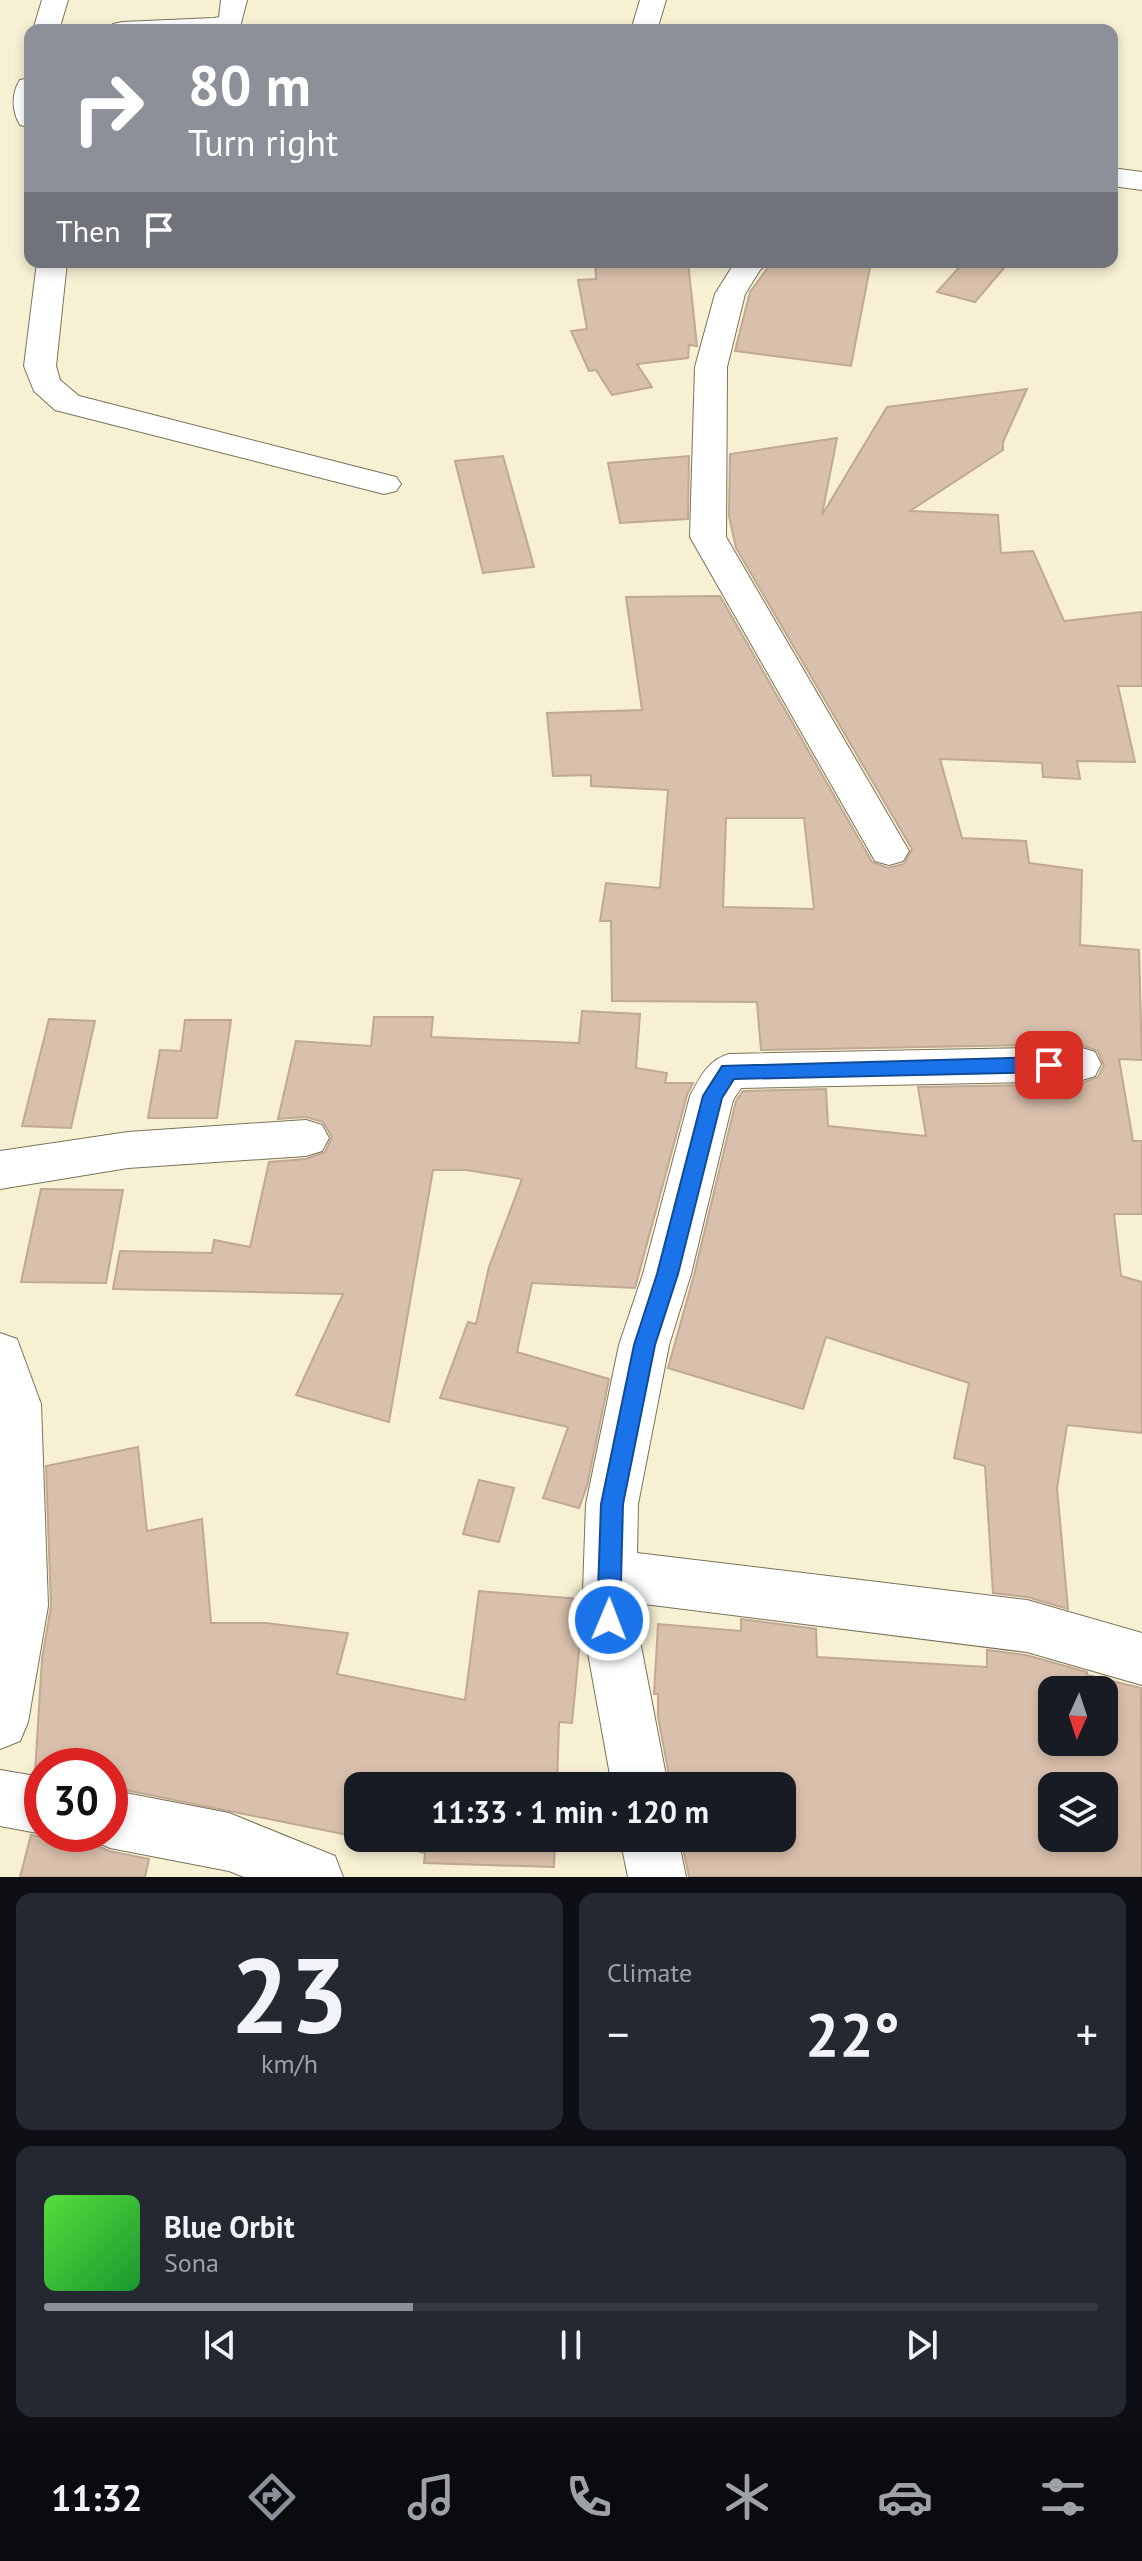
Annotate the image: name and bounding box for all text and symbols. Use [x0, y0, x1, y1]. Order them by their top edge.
text: 80 m [188, 49, 311, 121]
icon: right [56, 56, 160, 160]
text: Turn right [188, 119, 338, 166]
icon: arrive [137, 208, 181, 252]
text: Then [56, 211, 121, 250]
pin [1015, 1031, 1083, 1099]
icon: arrive [1027, 1043, 1071, 1087]
position arrow [567, 1578, 651, 1662]
north arrow [1038, 1676, 1118, 1756]
map controls [1038, 1676, 1118, 1852]
speed limit sign: 30 [24, 1748, 128, 1852]
button: layers [1038, 1772, 1118, 1852]
text: 11:33 · 1 min · 120 m [431, 1792, 709, 1831]
text: 23 [231, 1927, 348, 2062]
text: Climate [607, 1956, 692, 1989]
text: 22° [805, 1995, 900, 2073]
text: − [607, 2005, 629, 2062]
text: + [1076, 2005, 1098, 2062]
text: km/h [261, 2047, 318, 2080]
text: Blue Orbit [164, 2207, 294, 2246]
text: Sona [164, 2246, 219, 2279]
icon: previous [198, 2323, 242, 2367]
icon: pause [549, 2323, 593, 2367]
icon: next [900, 2323, 944, 2367]
icon: directions [244, 2469, 300, 2525]
icon: music [403, 2469, 459, 2525]
icon: phone [561, 2469, 617, 2525]
icon: climate [719, 2469, 775, 2525]
icon: car [877, 2469, 933, 2525]
icon: filters [1035, 2469, 1091, 2525]
text: 11:32 [51, 2474, 142, 2521]

